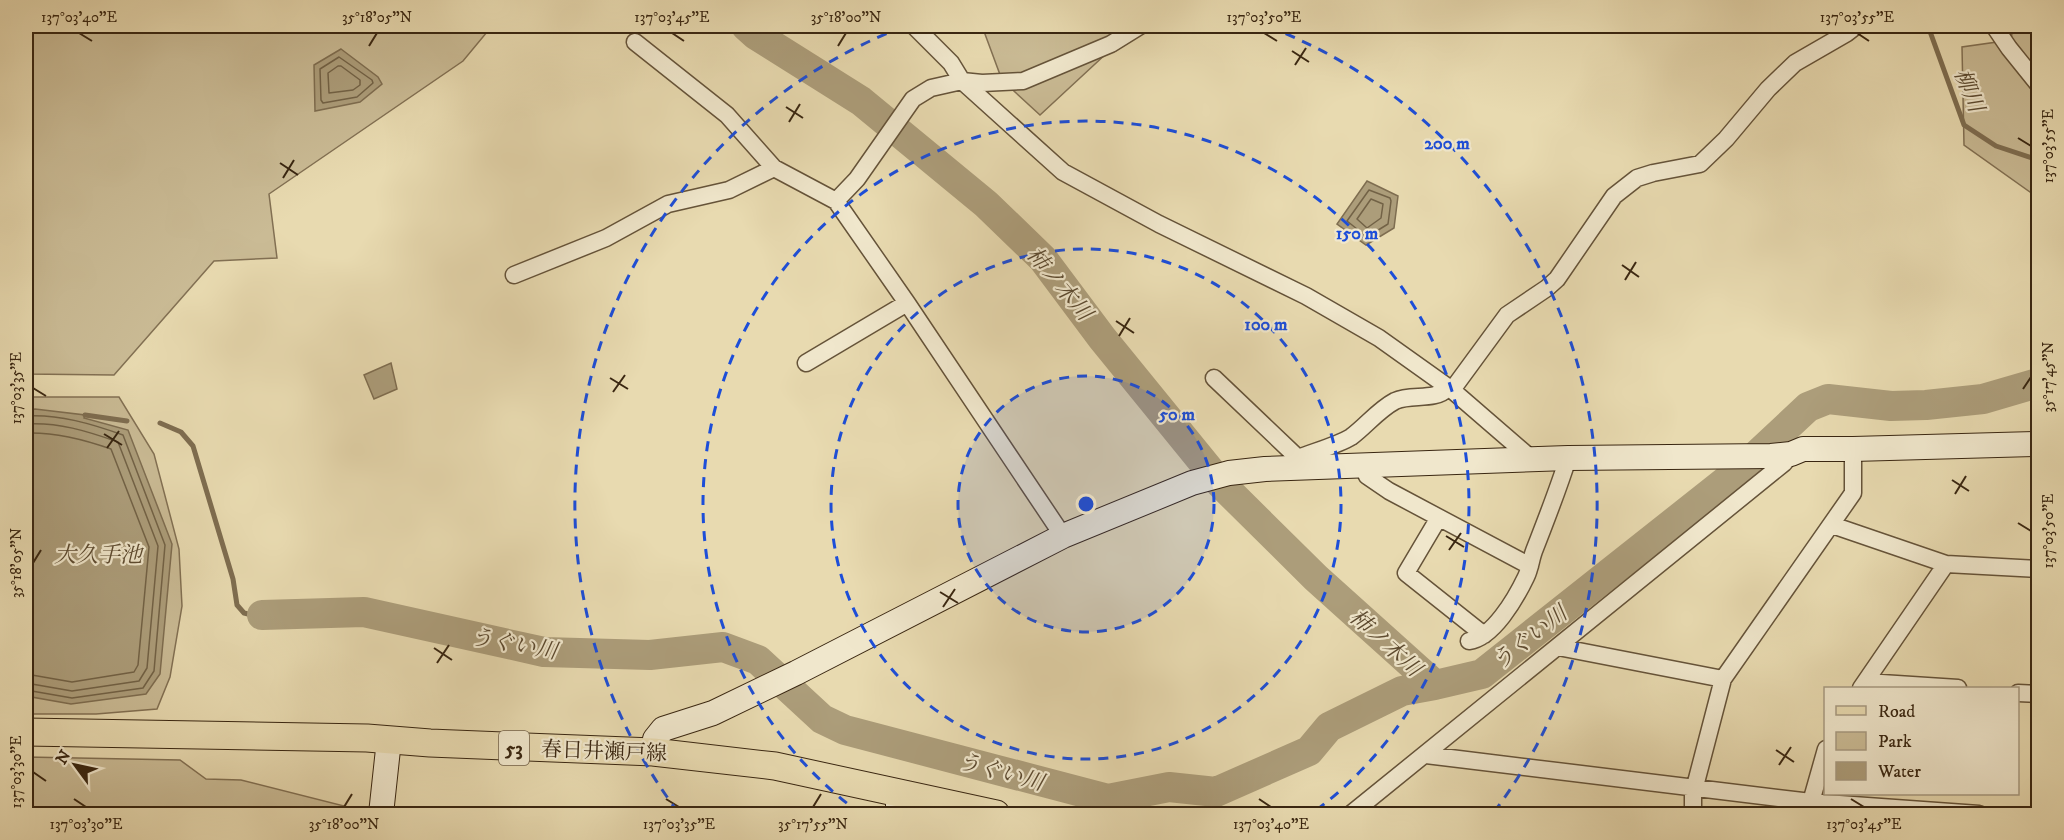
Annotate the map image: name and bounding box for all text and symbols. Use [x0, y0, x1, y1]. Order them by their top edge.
text: 137°03'40"E [41, 8, 117, 27]
text: 35°18'05"N [342, 8, 412, 27]
text: 137°03'45"E [634, 8, 710, 27]
text: 35°18'00"N [811, 8, 881, 27]
text: 137°03'50"E [1227, 8, 1302, 27]
text: 137°03'55"E [1820, 8, 1895, 27]
water label: 柳川 [1948, 65, 1990, 118]
text: 137°03'55"E [2039, 108, 2058, 183]
text: 200 m [1424, 133, 1470, 155]
text: 150 m [1336, 223, 1379, 245]
water label: 柿ノ木川 [1020, 242, 1099, 328]
text: 100 m [1244, 314, 1288, 336]
text: 35°17'45"N [2039, 342, 2058, 412]
text: 137°03'35"E [7, 351, 26, 424]
text: 50 m [1158, 404, 1195, 426]
text: 137°03'50"E [2039, 493, 2058, 568]
centre of rings [1076, 494, 1096, 514]
text: 35°18'05"N [7, 528, 26, 598]
water label: 大久手池 [54, 542, 145, 569]
water label: うぐい川 [1487, 599, 1574, 676]
water label: 柿ノ木川 [1343, 604, 1428, 684]
water label: うぐい川 [468, 624, 561, 666]
legend [1824, 687, 2019, 795]
text: Road [1878, 701, 1915, 723]
road number: 53 [499, 731, 529, 765]
text: Park [1878, 731, 1912, 753]
text: 137°03'30"E [7, 735, 26, 809]
north arrow [45, 735, 105, 795]
street label: 春日井瀬戸線 [541, 737, 667, 767]
text: N [51, 746, 75, 768]
water label: うぐい川 [955, 748, 1049, 797]
text: Water [1877, 761, 1921, 783]
text: 137°03'30"E [49, 815, 123, 834]
text: 35°18'00"N [309, 815, 379, 834]
text: 137°03'35"E [643, 815, 716, 834]
text: 35°17'55"N [778, 815, 848, 834]
text: 137°03'40"E [1233, 815, 1309, 834]
text: 137°03'45"E [1826, 815, 1902, 834]

